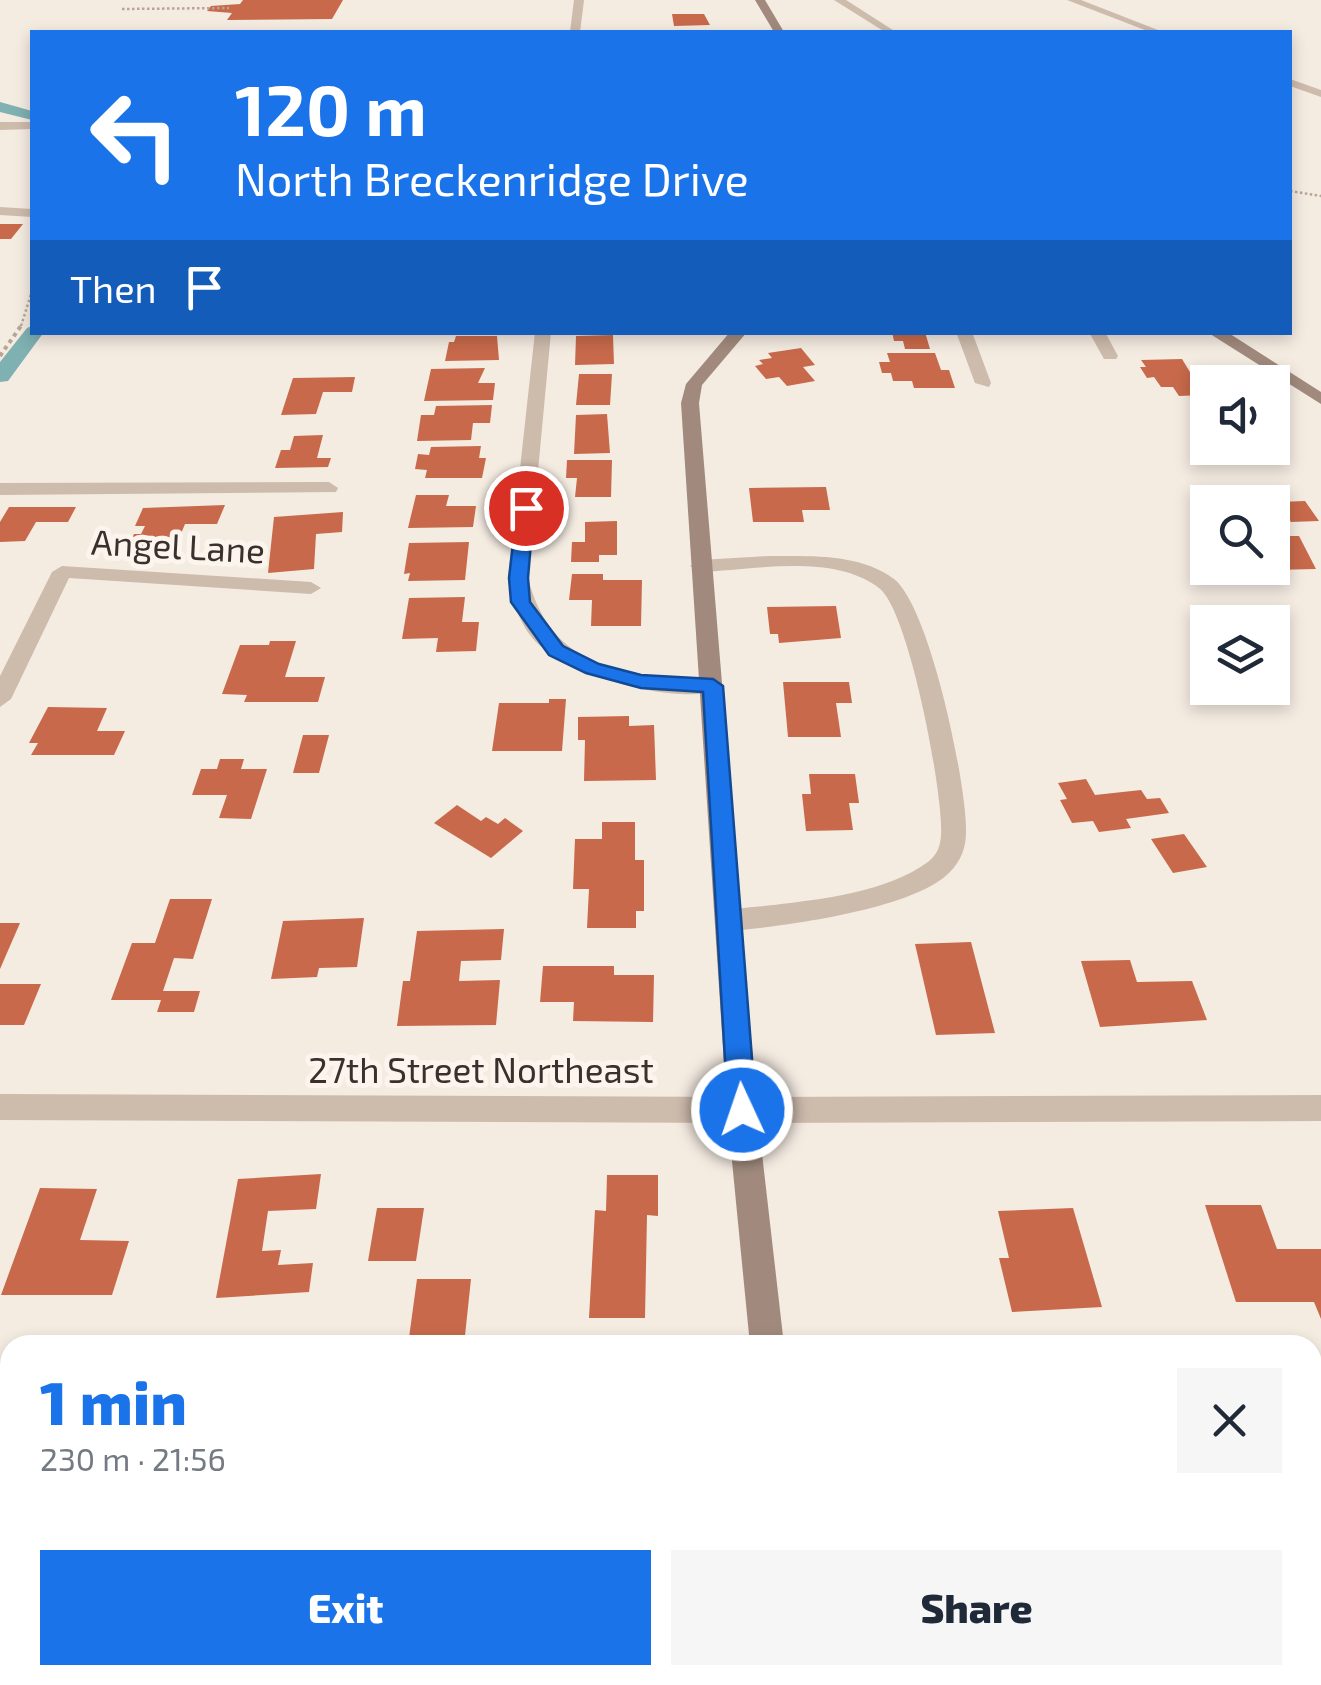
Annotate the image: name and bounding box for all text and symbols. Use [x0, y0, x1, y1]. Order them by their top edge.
text: 120 m [235, 66, 427, 150]
icon: left [70, 70, 200, 200]
text: North Breckenridge Drive [235, 151, 749, 205]
icon: arrive [177, 260, 232, 315]
text: Then [70, 265, 157, 311]
map controls [1190, 365, 1290, 705]
button: sound [1190, 365, 1290, 465]
pin [484, 466, 569, 551]
icon: arrive [499, 481, 554, 536]
button: search [1190, 485, 1290, 585]
street label: Angel Lane [90, 519, 266, 571]
button: layers [1190, 605, 1290, 705]
street label: 27th Street Northeast [308, 1048, 654, 1090]
position arrow [690, 1058, 794, 1162]
text: 1 min [40, 1365, 187, 1437]
button: close [1177, 1368, 1282, 1473]
text: 230 m · 21:56 [40, 1439, 226, 1477]
button: Exit [40, 1550, 651, 1665]
button: Share [671, 1550, 1282, 1665]

